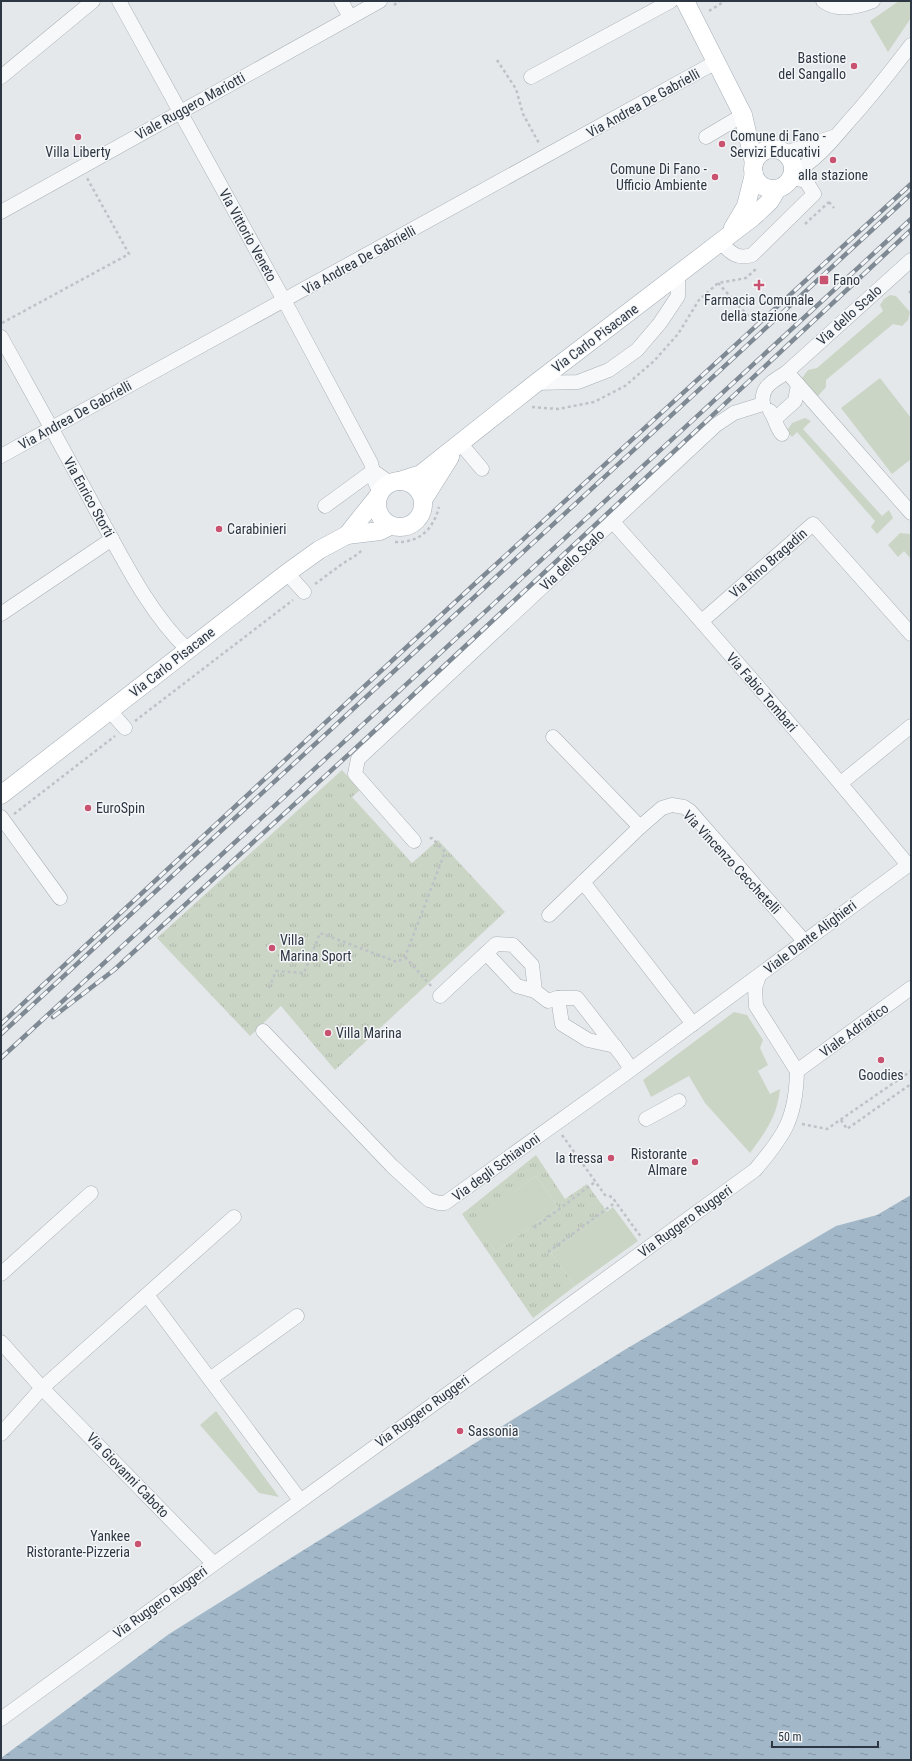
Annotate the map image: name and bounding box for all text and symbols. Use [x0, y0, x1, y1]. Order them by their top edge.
place label: Bastione del Sangallo [778, 50, 846, 82]
marker: Bastione del Sangallo [849, 61, 859, 71]
street label: Via Andrea De Gabrielli [584, 65, 702, 141]
street label: Viale Ruggero Mariotti [132, 69, 248, 143]
place label: Comune di Fano - Servizi Educativi [730, 128, 826, 160]
marker: Villa Liberty [73, 132, 83, 142]
marker: Comune di Fano - Servizi Educativi [717, 139, 727, 149]
place label: Villa Liberty [45, 144, 111, 160]
marker: alla stazione [828, 155, 838, 165]
place label: Comune Di Fano - Ufficio Ambiente [610, 161, 708, 193]
place label: alla stazione [798, 167, 868, 183]
marker: Comune Di Fano - Ufficio Ambiente [710, 172, 720, 182]
street label: Via Vittorio Veneto [216, 186, 280, 284]
street label: Via Andrea De Gabrielli [300, 222, 418, 298]
place label: Fano [833, 272, 860, 288]
marker: Fano [818, 274, 830, 286]
marker: Farmacia Comunale della stazione [754, 280, 764, 290]
street label: Via dello Scalo [813, 282, 885, 348]
place label: Farmacia Comunale della stazione [704, 292, 814, 324]
street label: Via Carlo Pisacane [549, 300, 642, 376]
street label: Via Andrea De Gabrielli [16, 377, 134, 453]
street label: Via Enrico Storti [60, 454, 118, 540]
place label: Carabinieri [227, 521, 287, 537]
marker: Carabinieri [214, 524, 224, 534]
street label: Via Rino Bragadin [726, 525, 810, 601]
street label: Via dello Scalo [537, 526, 607, 594]
street label: Via Carlo Pisacane [126, 623, 218, 700]
street label: Via Fabio Tombari [723, 649, 801, 735]
place label: EuroSpin [96, 800, 145, 816]
marker: EuroSpin [83, 803, 93, 813]
street label: Via Vincenzo Cecchetelli [680, 807, 784, 917]
street label: Viale Dante Alighieri [761, 897, 859, 977]
place label: Villa Marina Sport [280, 932, 351, 964]
marker: Villa Marina Sport [267, 943, 277, 953]
street label: Viale Adriatico [817, 1000, 891, 1060]
place label: Villa Marina [336, 1025, 402, 1041]
marker: Villa Marina [323, 1028, 333, 1038]
marker: Goodies [876, 1055, 886, 1065]
place label: Goodies [858, 1067, 904, 1083]
street label: Via degli Schiavoni [449, 1130, 543, 1204]
place label: Ristorante Almare [631, 1146, 687, 1178]
place label: la tressa [556, 1150, 603, 1166]
marker: la tressa [606, 1153, 616, 1163]
marker: Ristorante Almare [690, 1157, 700, 1167]
street label: Via Ruggero Ruggeri [635, 1182, 735, 1260]
street label: Via Ruggero Ruggeri [372, 1372, 472, 1450]
place label: Sassonia [468, 1423, 518, 1439]
marker: Sassonia [455, 1426, 465, 1436]
street label: Via Giovanni Caboto [83, 1429, 173, 1521]
place label: Yankee Ristorante-Pizzeria [26, 1528, 130, 1560]
marker: Yankee Ristorante-Pizzeria [133, 1539, 143, 1549]
street label: Via Ruggero Ruggeri [110, 1563, 210, 1641]
scale bar [772, 1723, 878, 1749]
text: 50 m [778, 1730, 802, 1744]

